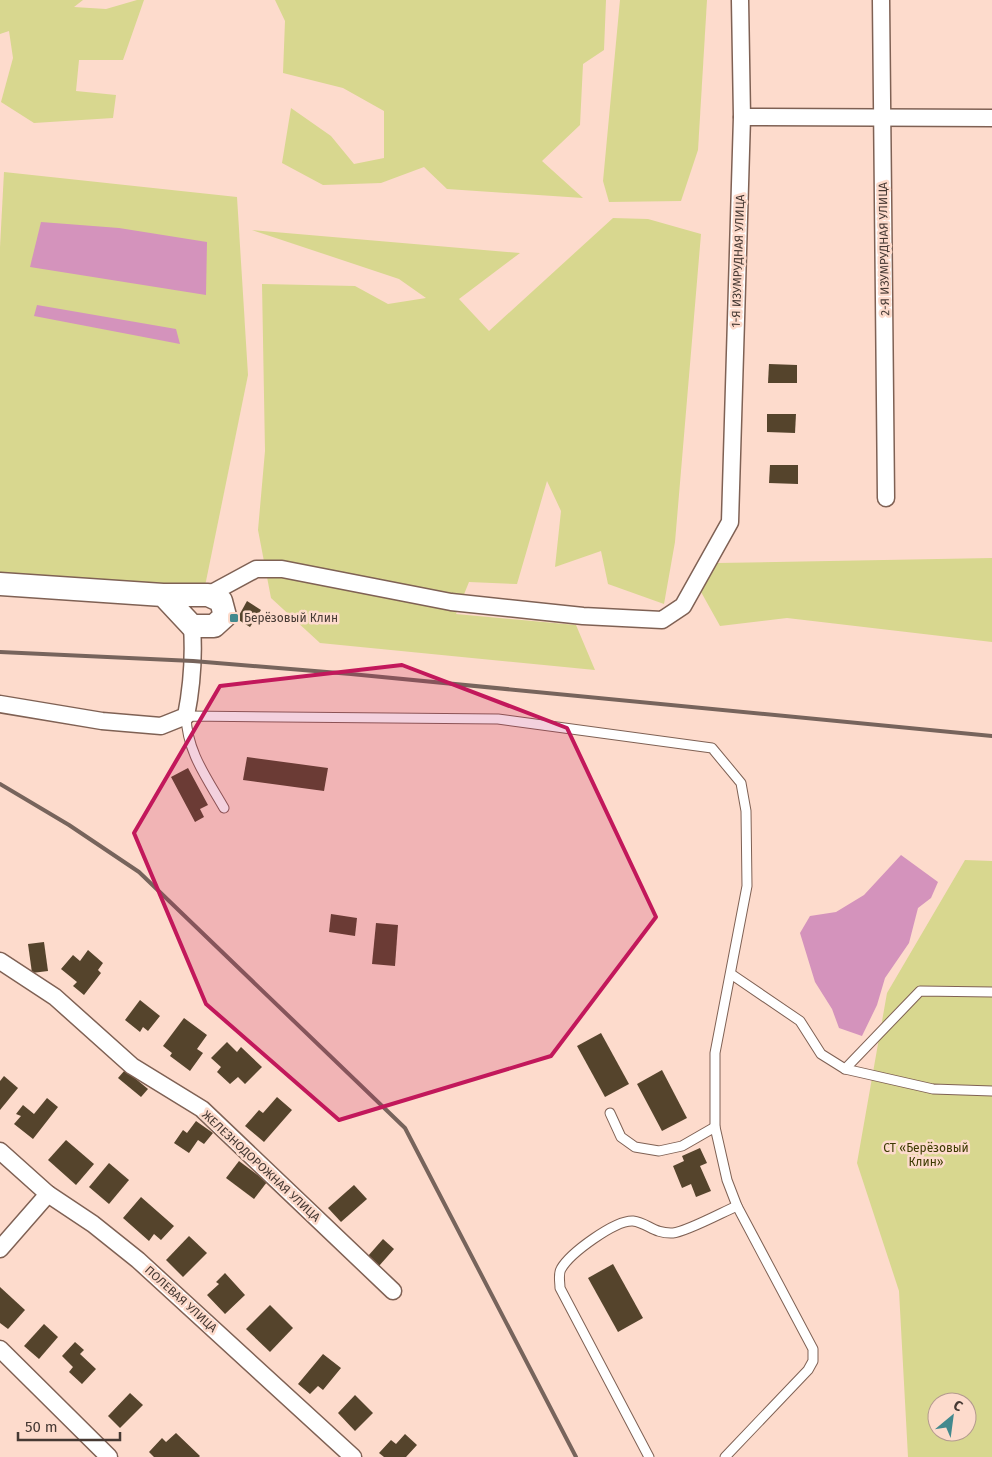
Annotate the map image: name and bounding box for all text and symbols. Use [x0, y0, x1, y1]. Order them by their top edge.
street label: 2-Я ИЗУМРУДНАЯ УЛИЦА [876, 182, 892, 316]
street label: 1-Я ИЗУМРУДНАЯ УЛИЦА [729, 194, 747, 328]
place label: Берёзовый Клин [244, 611, 338, 625]
marker: Берёзовый Клин [228, 612, 240, 624]
street label: ЖЕЛЕЗНОДОРОЖНАЯ УЛИЦА [199, 1108, 323, 1224]
park label: СТ «Берёзовый Клин» [883, 1141, 969, 1169]
street label: ПОЛЕВАЯ УЛИЦА [142, 1263, 220, 1335]
north arrow [927, 1392, 977, 1442]
text: С [950, 1397, 966, 1415]
scale bar [18, 1410, 120, 1442]
text: 50 m [25, 1418, 58, 1436]

